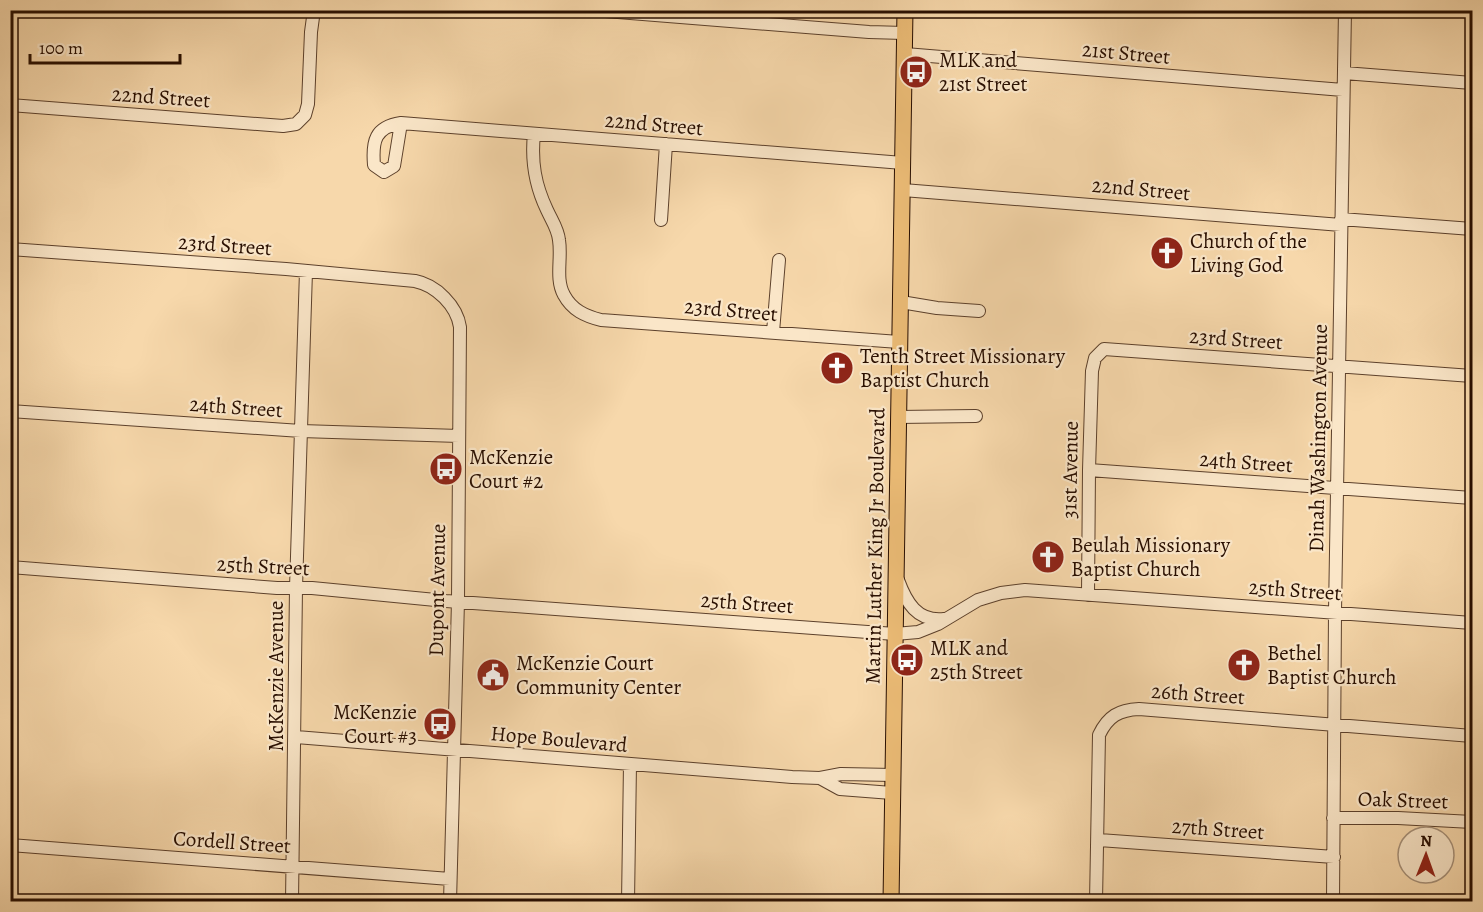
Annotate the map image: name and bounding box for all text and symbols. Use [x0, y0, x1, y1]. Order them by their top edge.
scale bar [30, 27, 180, 65]
street label: 21st Street [1081, 35, 1171, 71]
text: 100 m [39, 36, 83, 60]
place label: MLK and 21st Street [939, 46, 1027, 98]
bus stop icon: MLK and 21st Street [898, 54, 934, 90]
street label: 22nd Street [111, 80, 211, 114]
street label: 22nd Street [604, 106, 704, 142]
street label: 22nd Street [1091, 171, 1191, 207]
place label: Church of the Living God [1190, 227, 1307, 279]
street label: 23rd Street [177, 228, 273, 262]
church icon: Church of the Living God [1149, 235, 1185, 271]
street label: 23rd Street [683, 292, 779, 328]
street label: 23rd Street [1188, 322, 1284, 356]
street label: Dinah Washington Avenue [1302, 324, 1334, 552]
place label: Tenth Street Missionary Baptist Church [860, 342, 1066, 394]
church icon: Tenth Street Missionary Baptist Church [819, 350, 855, 386]
street label: 24th Street [188, 390, 284, 424]
street label: Martin Luther King Jr Boulevard [859, 407, 891, 684]
street label: 31st Avenue [1055, 421, 1085, 519]
place label: McKenzie Court #2 [469, 443, 553, 495]
street label: 24th Street [1198, 445, 1294, 479]
bus stop icon: McKenzie Court #2 [428, 451, 464, 487]
street label: Dupont Avenue [422, 523, 452, 657]
place label: Beulah Missionary Baptist Church [1071, 531, 1231, 583]
church icon: Beulah Missionary Baptist Church [1030, 539, 1066, 575]
street label: 25th Street [216, 550, 310, 582]
street label: 25th Street [1248, 573, 1342, 607]
street label: 25th Street [700, 586, 794, 620]
street label: McKenzie Avenue [262, 601, 290, 751]
place label: MLK and 25th Street [930, 634, 1023, 686]
place label: Bethel Baptist Church [1267, 639, 1396, 691]
bus stop icon: MLK and 25th Street [889, 642, 925, 678]
church icon: Bethel Baptist Church [1226, 647, 1262, 683]
place label: McKenzie Court Community Center [516, 649, 681, 701]
public building icon: McKenzie Court Community Center [475, 657, 511, 693]
street label: 26th Street [1150, 677, 1246, 711]
place label: McKenzie Court #3 [333, 698, 417, 750]
bus stop icon: McKenzie Court #3 [422, 706, 458, 742]
street label: Hope Boulevard [489, 719, 629, 759]
street label: Oak Street [1357, 784, 1449, 816]
street label: 27th Street [1171, 812, 1265, 846]
street label: Cordell Street [172, 824, 292, 860]
north arrow [1396, 825, 1456, 885]
text: N [1420, 830, 1433, 852]

